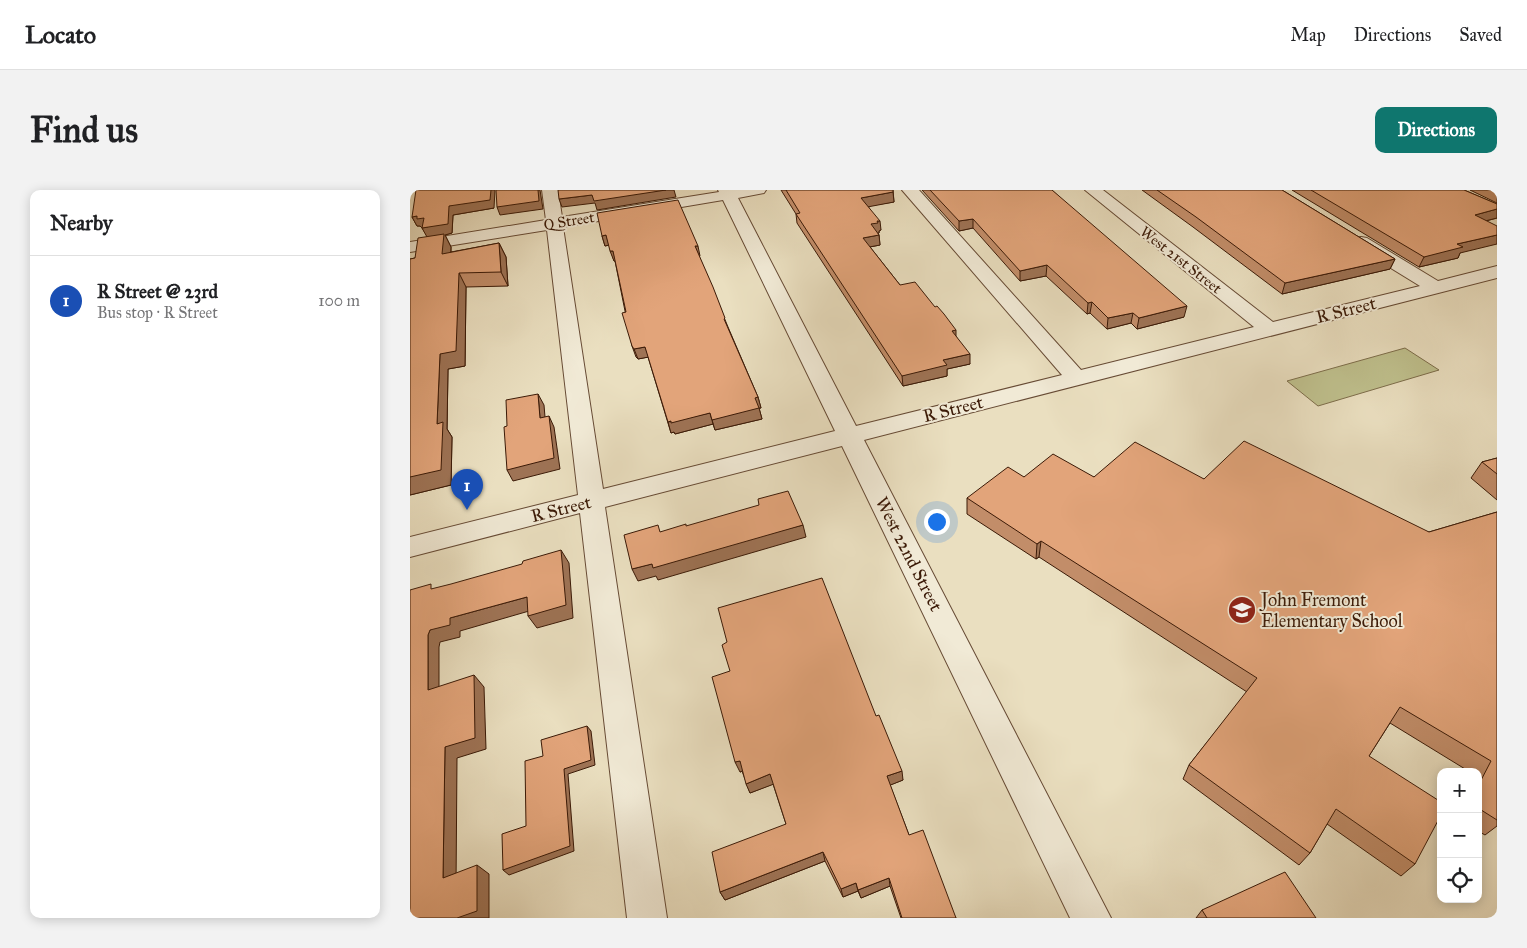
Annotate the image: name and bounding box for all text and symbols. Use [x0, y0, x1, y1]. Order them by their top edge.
text: Locato [25, 20, 96, 50]
text: Map [1290, 24, 1326, 46]
text: Directions [1354, 24, 1431, 46]
text: Saved [1459, 24, 1502, 46]
button: Directions [1375, 107, 1497, 153]
text: Find us [30, 109, 138, 152]
street label: Q Street [542, 208, 596, 234]
text: Nearby [50, 210, 113, 236]
street label: West 21st Street [1137, 223, 1226, 298]
text: R Street @ 23rd [97, 280, 218, 303]
text: 1 [63, 291, 69, 310]
text: 100 m [318, 291, 360, 310]
street label: R Street [1314, 292, 1379, 328]
text: Bus stop · R Street [97, 303, 218, 322]
street label: R Street [921, 391, 986, 427]
pin: 1 [451, 469, 483, 510]
street label: R Street [529, 491, 594, 527]
street label: West 22nd Street [871, 493, 948, 616]
your location [924, 509, 950, 535]
place label: John Fremont Elementary School [1259, 589, 1403, 632]
school or university icon: John Fremont Elementary School [1227, 595, 1257, 625]
map controls [1437, 768, 1482, 903]
button: + [1437, 768, 1482, 813]
button: − [1437, 813, 1482, 858]
button: locate [1437, 858, 1482, 903]

